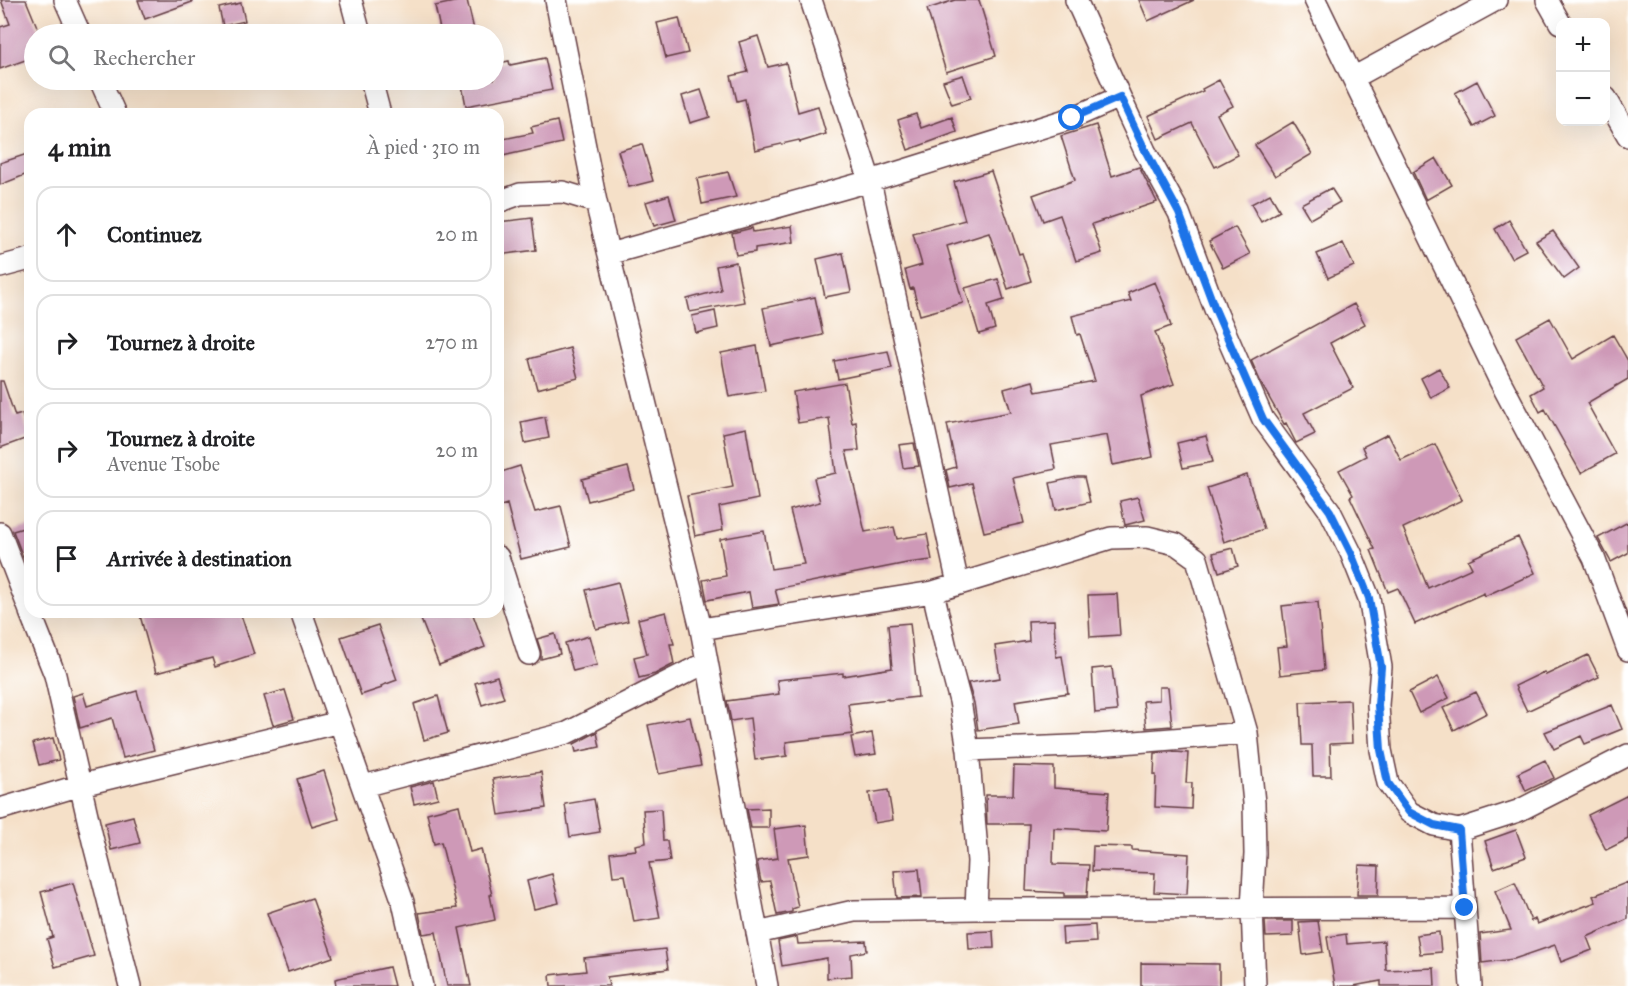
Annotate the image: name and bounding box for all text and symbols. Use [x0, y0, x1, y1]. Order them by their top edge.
map controls [1556, 18, 1610, 126]
button: + [1556, 18, 1610, 72]
search box [24, 24, 504, 90]
icon: search [45, 41, 78, 74]
text: Rechercher [93, 44, 195, 71]
button: − [1556, 72, 1610, 126]
route start [1058, 104, 1084, 130]
text: 4 min [48, 131, 111, 163]
text: À pied · 310 m [367, 135, 480, 159]
icon: ahead [50, 218, 83, 251]
text: Continuez [107, 221, 202, 248]
text: 20 m [435, 222, 478, 246]
icon: right [50, 326, 83, 359]
text: Tournez à droite [107, 329, 255, 356]
text: 270 m [425, 330, 478, 354]
text: Tournez à droite [107, 425, 255, 452]
icon: right [50, 434, 83, 467]
text: 20 m [435, 438, 478, 462]
text: Avenue Tsobe [107, 452, 220, 476]
icon: arrive [50, 542, 83, 575]
text: Arrivée à destination [107, 545, 292, 572]
route end [1451, 894, 1477, 920]

